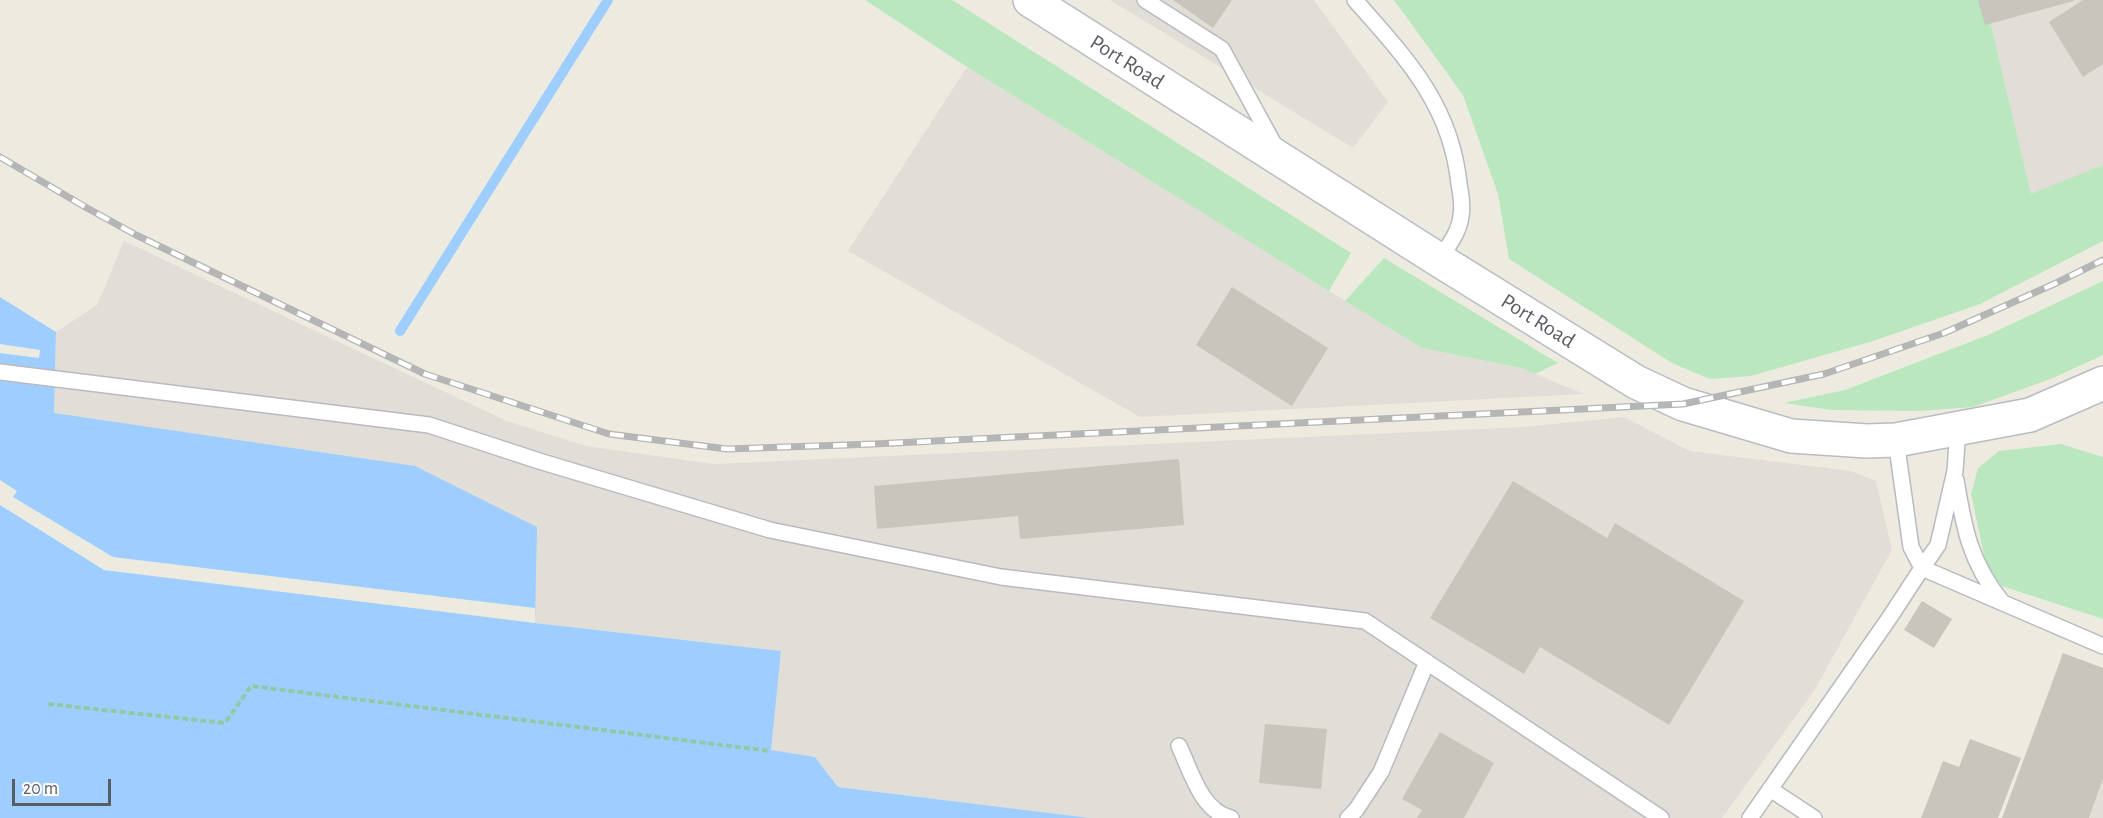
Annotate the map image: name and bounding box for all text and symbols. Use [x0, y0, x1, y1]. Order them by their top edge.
street label: Port Road [1085, 29, 1169, 95]
street label: Port Road [1496, 288, 1580, 354]
scale bar [15, 767, 114, 805]
text: 20 m [23, 780, 58, 798]

